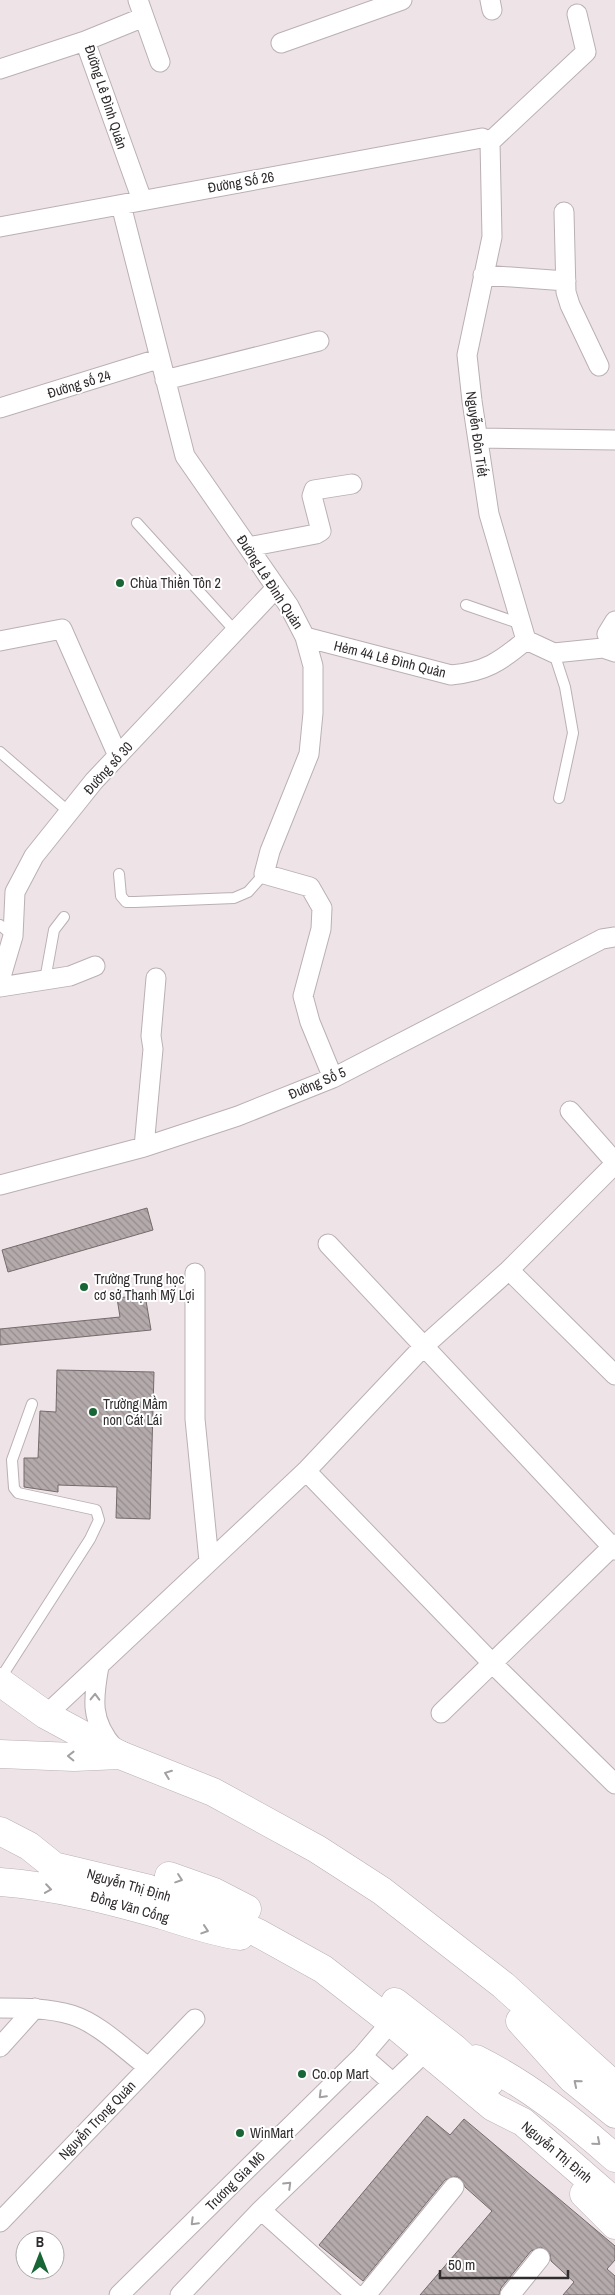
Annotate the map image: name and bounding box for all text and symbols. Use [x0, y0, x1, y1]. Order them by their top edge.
street label: Đường Lê Đình Quản [81, 43, 131, 151]
street label: Đường Số 26 [206, 167, 276, 197]
street label: Đường số 24 [45, 366, 113, 402]
street label: Nguyễn Đôn Tiết [462, 390, 492, 478]
street label: Đường Lê Đình Quản [233, 532, 307, 632]
place label: Chùa Thiền Tôn 2 [130, 574, 221, 592]
marker: Chùa Thiền Tôn 2 [114, 577, 126, 589]
street label: Hẻm 44 Lê Đình Quản [332, 636, 448, 682]
street label: Đường số 30 [80, 738, 136, 798]
street label: Đường Số 5 [286, 1063, 348, 1103]
place label: Trường Trung học cơ sở Thạnh Mỹ Lợi [94, 1270, 195, 1304]
marker: Trường Trung học cơ sở Thạnh Mỹ Lợi [78, 1281, 90, 1293]
place label: Trường Mầm non Cát Lái [103, 1395, 168, 1429]
marker: Trường Mầm non Cát Lái [87, 1406, 99, 1418]
one-way arrow [90, 1692, 100, 1700]
one-way arrow [67, 1751, 74, 1761]
one-way arrow [164, 1770, 172, 1780]
street label: Nguyễn Thị Định [85, 1864, 173, 1906]
one-way arrow [174, 1873, 183, 1883]
one-way arrow [45, 1883, 53, 1894]
street label: Đồng Văn Cống [89, 1887, 172, 1927]
one-way arrow [201, 1924, 209, 1934]
place label: Co.op Mart [312, 2065, 369, 2083]
marker: Co.op Mart [296, 2068, 308, 2080]
street label: Nguyễn Trọng Quản [55, 2077, 139, 2163]
one-way arrow [574, 2080, 583, 2089]
one-way arrow [319, 2089, 328, 2098]
street label: Nguyễn Thị Định [518, 2117, 596, 2187]
place label: WinMart [250, 2124, 293, 2142]
marker: WinMart [234, 2127, 246, 2139]
one-way arrow [591, 2136, 600, 2145]
street label: Trương Gia Mô [201, 2147, 269, 2215]
one-way arrow [282, 2182, 291, 2191]
one-way arrow [191, 2216, 200, 2225]
north arrow [15, 2230, 65, 2280]
text: B [36, 2233, 44, 2251]
scale bar [440, 2248, 568, 2280]
text: 50 m [448, 2254, 475, 2275]

